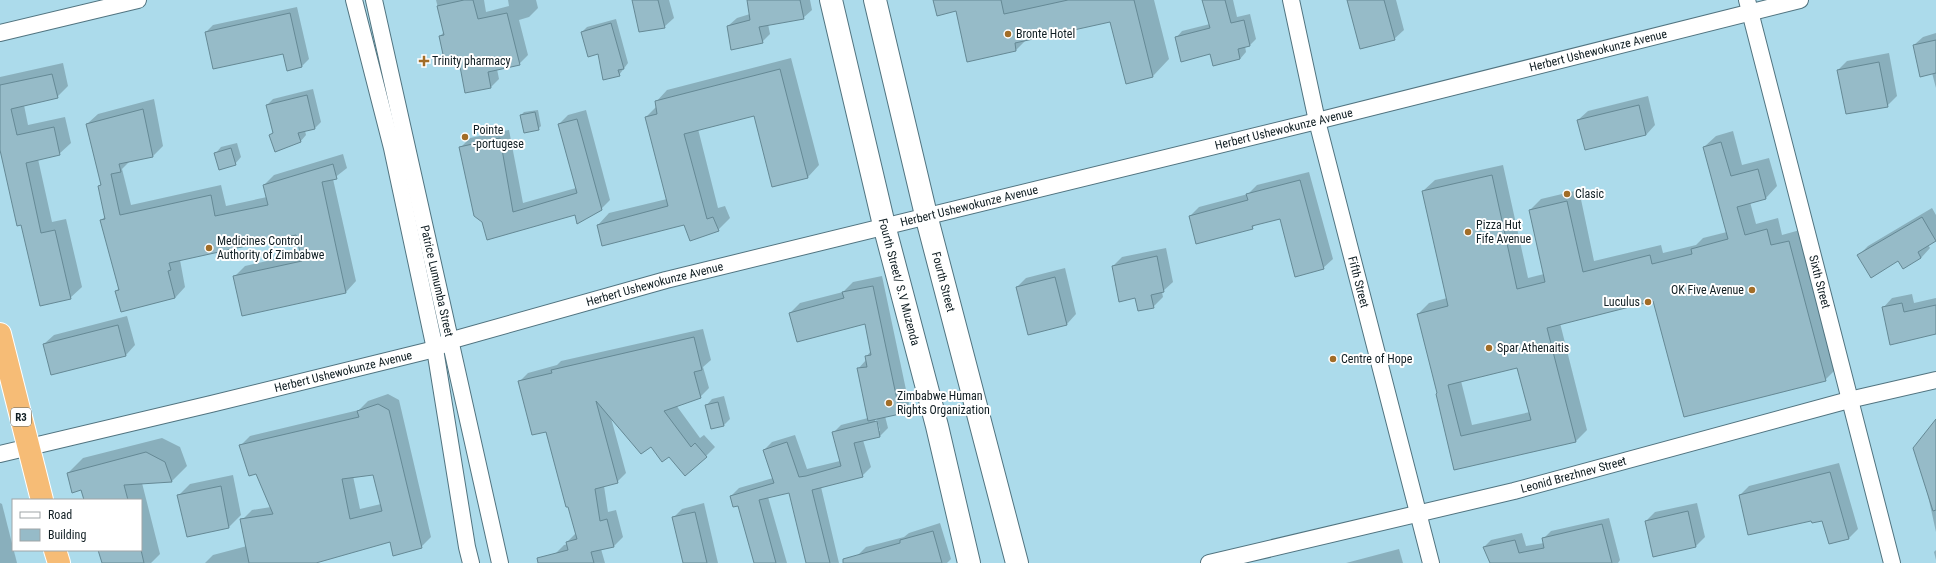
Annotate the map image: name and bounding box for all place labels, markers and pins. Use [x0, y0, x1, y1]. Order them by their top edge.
place label: Bronte Hotel [1016, 27, 1075, 41]
marker: Bronte Hotel [1003, 29, 1013, 39]
place label: Trinity pharmacy [432, 54, 511, 68]
marker: Trinity pharmacy [419, 56, 429, 66]
place label: Pointe -portugese [473, 123, 524, 151]
marker: Pointe -portugese [460, 132, 470, 142]
place label: Clasic [1575, 187, 1605, 201]
marker: Clasic [1562, 189, 1572, 199]
place label: Pizza Hut Fife Avenue [1476, 218, 1531, 246]
marker: Pizza Hut Fife Avenue [1463, 227, 1473, 237]
place label: Medicines Control Authority of Zimbabwe [217, 234, 325, 262]
marker: Medicines Control Authority of Zimbabwe [204, 243, 214, 253]
place label: OK Five Avenue [1671, 283, 1744, 297]
marker: OK Five Avenue [1747, 285, 1757, 295]
place label: Luculus [1603, 295, 1640, 309]
marker: Luculus [1643, 297, 1653, 307]
place label: Spar Athenaitis [1497, 341, 1569, 355]
marker: Spar Athenaitis [1484, 343, 1494, 353]
place label: Centre of Hope [1341, 352, 1413, 366]
marker: Centre of Hope [1328, 354, 1338, 364]
place label: Zimbabwe Human Rights Organization [897, 389, 990, 417]
marker: Zimbabwe Human Rights Organization [884, 398, 894, 408]

